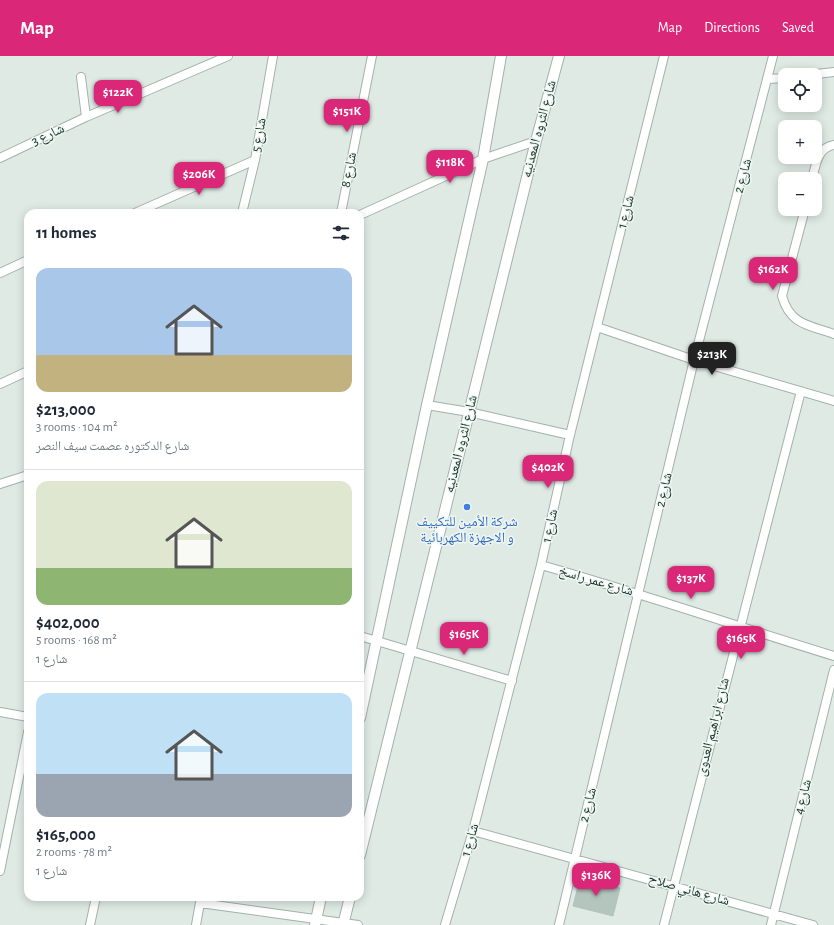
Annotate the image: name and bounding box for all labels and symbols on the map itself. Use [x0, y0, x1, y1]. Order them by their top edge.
street label: شارع الثروه المعدنيه [519, 79, 561, 180]
pin: $122K [90, 80, 146, 114]
pin: $151K [319, 99, 375, 133]
street label: شارع 5 [249, 117, 271, 154]
street label: شارع 3 [29, 121, 68, 150]
pin: $118K [422, 150, 478, 184]
street label: شارع 8 [339, 151, 361, 189]
street label: شارع 2 [732, 157, 756, 195]
pin: $206K [171, 162, 227, 196]
street label: شارع 1 [615, 194, 639, 231]
pin: $162K [745, 257, 801, 291]
pin: $213K [684, 342, 740, 376]
street label: شارع الثروه المعدنيه [442, 394, 482, 495]
pin: $402K [520, 455, 576, 489]
street label: شارع 2 [653, 471, 677, 509]
marker: شركة الأمين للتكييف و الاجهزة الكهربائية [462, 502, 472, 512]
street label: شارع 1 [540, 508, 562, 544]
place label: شركة الأمين للتكييف و الاجهزة الكهربائية [416, 515, 518, 546]
street label: شارع عمر راسخ [557, 564, 635, 600]
pin: $137K [663, 566, 719, 600]
pin: $165K [436, 622, 492, 656]
pin: $165K [713, 626, 769, 660]
street label: شارع ابراهيم العدوى [694, 676, 734, 778]
street label: شارع 4 [792, 778, 816, 816]
street label: شارع 2 [577, 786, 601, 824]
street label: شارع 1 [459, 822, 483, 859]
pin: $136K [568, 863, 624, 897]
street label: شارع هاني صلاح [646, 872, 731, 912]

